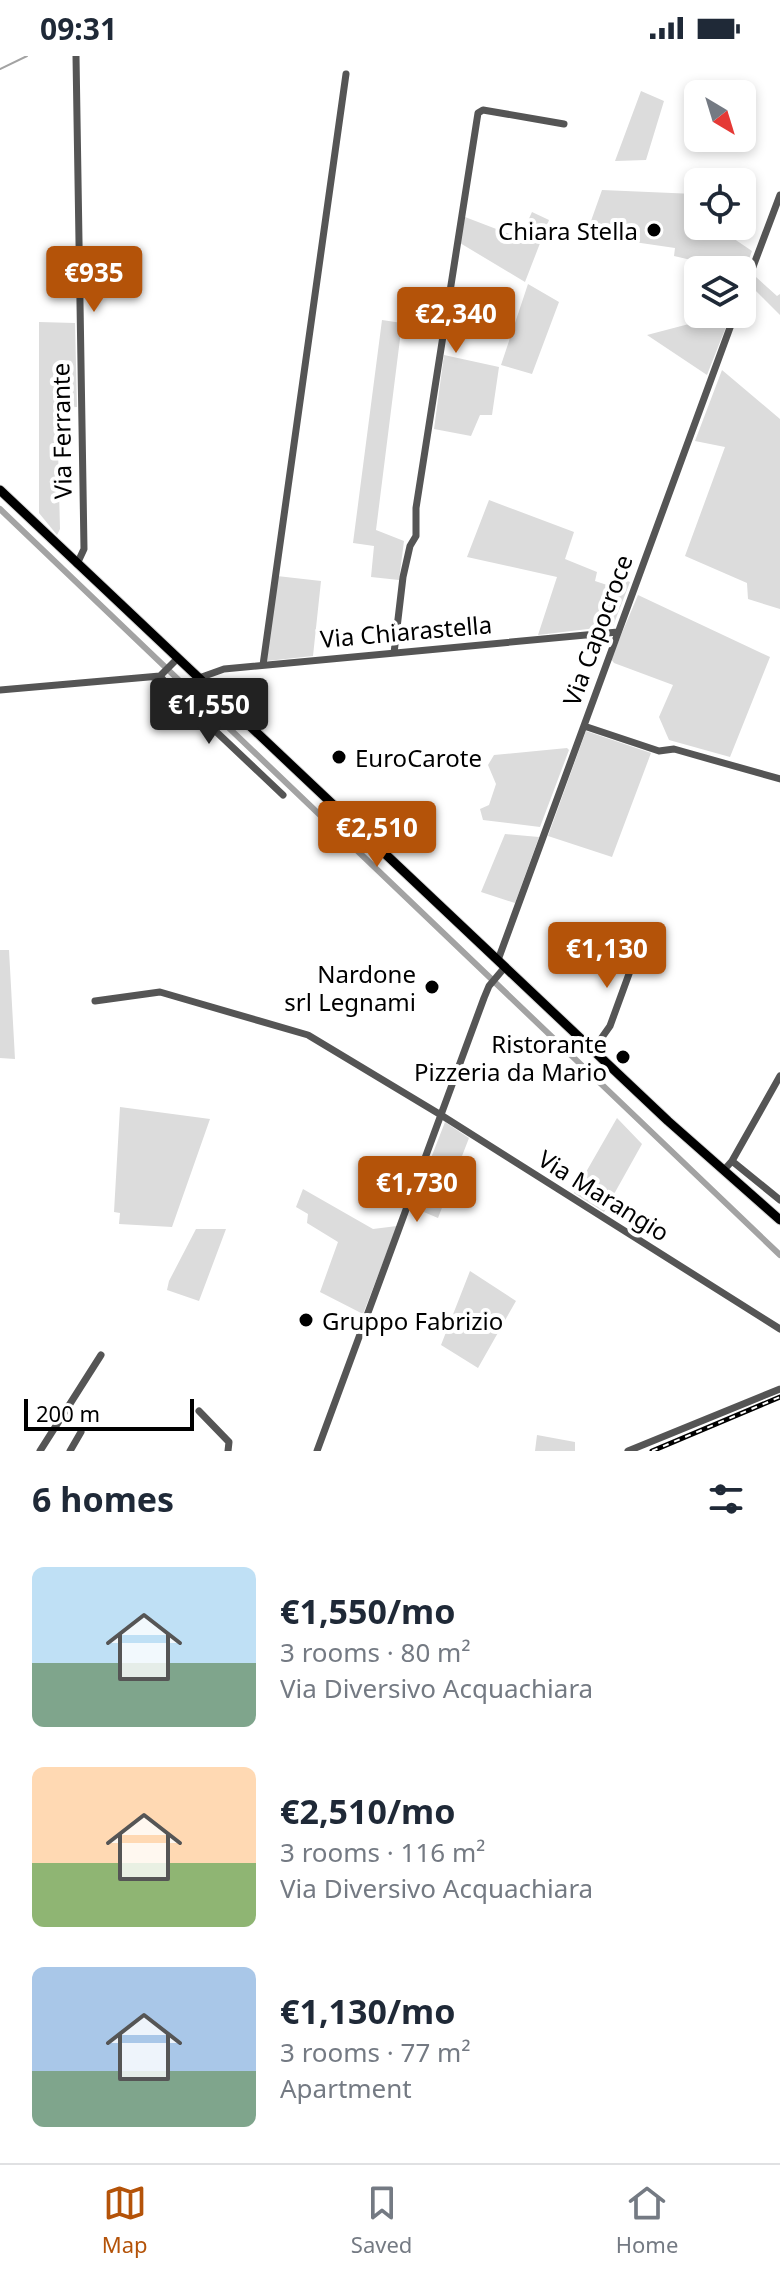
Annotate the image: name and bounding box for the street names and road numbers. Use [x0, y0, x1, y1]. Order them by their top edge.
street label: Via Ferrante [43, 363, 79, 499]
street label: Via Capocroce [554, 550, 640, 710]
street label: Via Chiarastella [319, 607, 493, 655]
street label: Via Marangio [532, 1142, 676, 1248]

